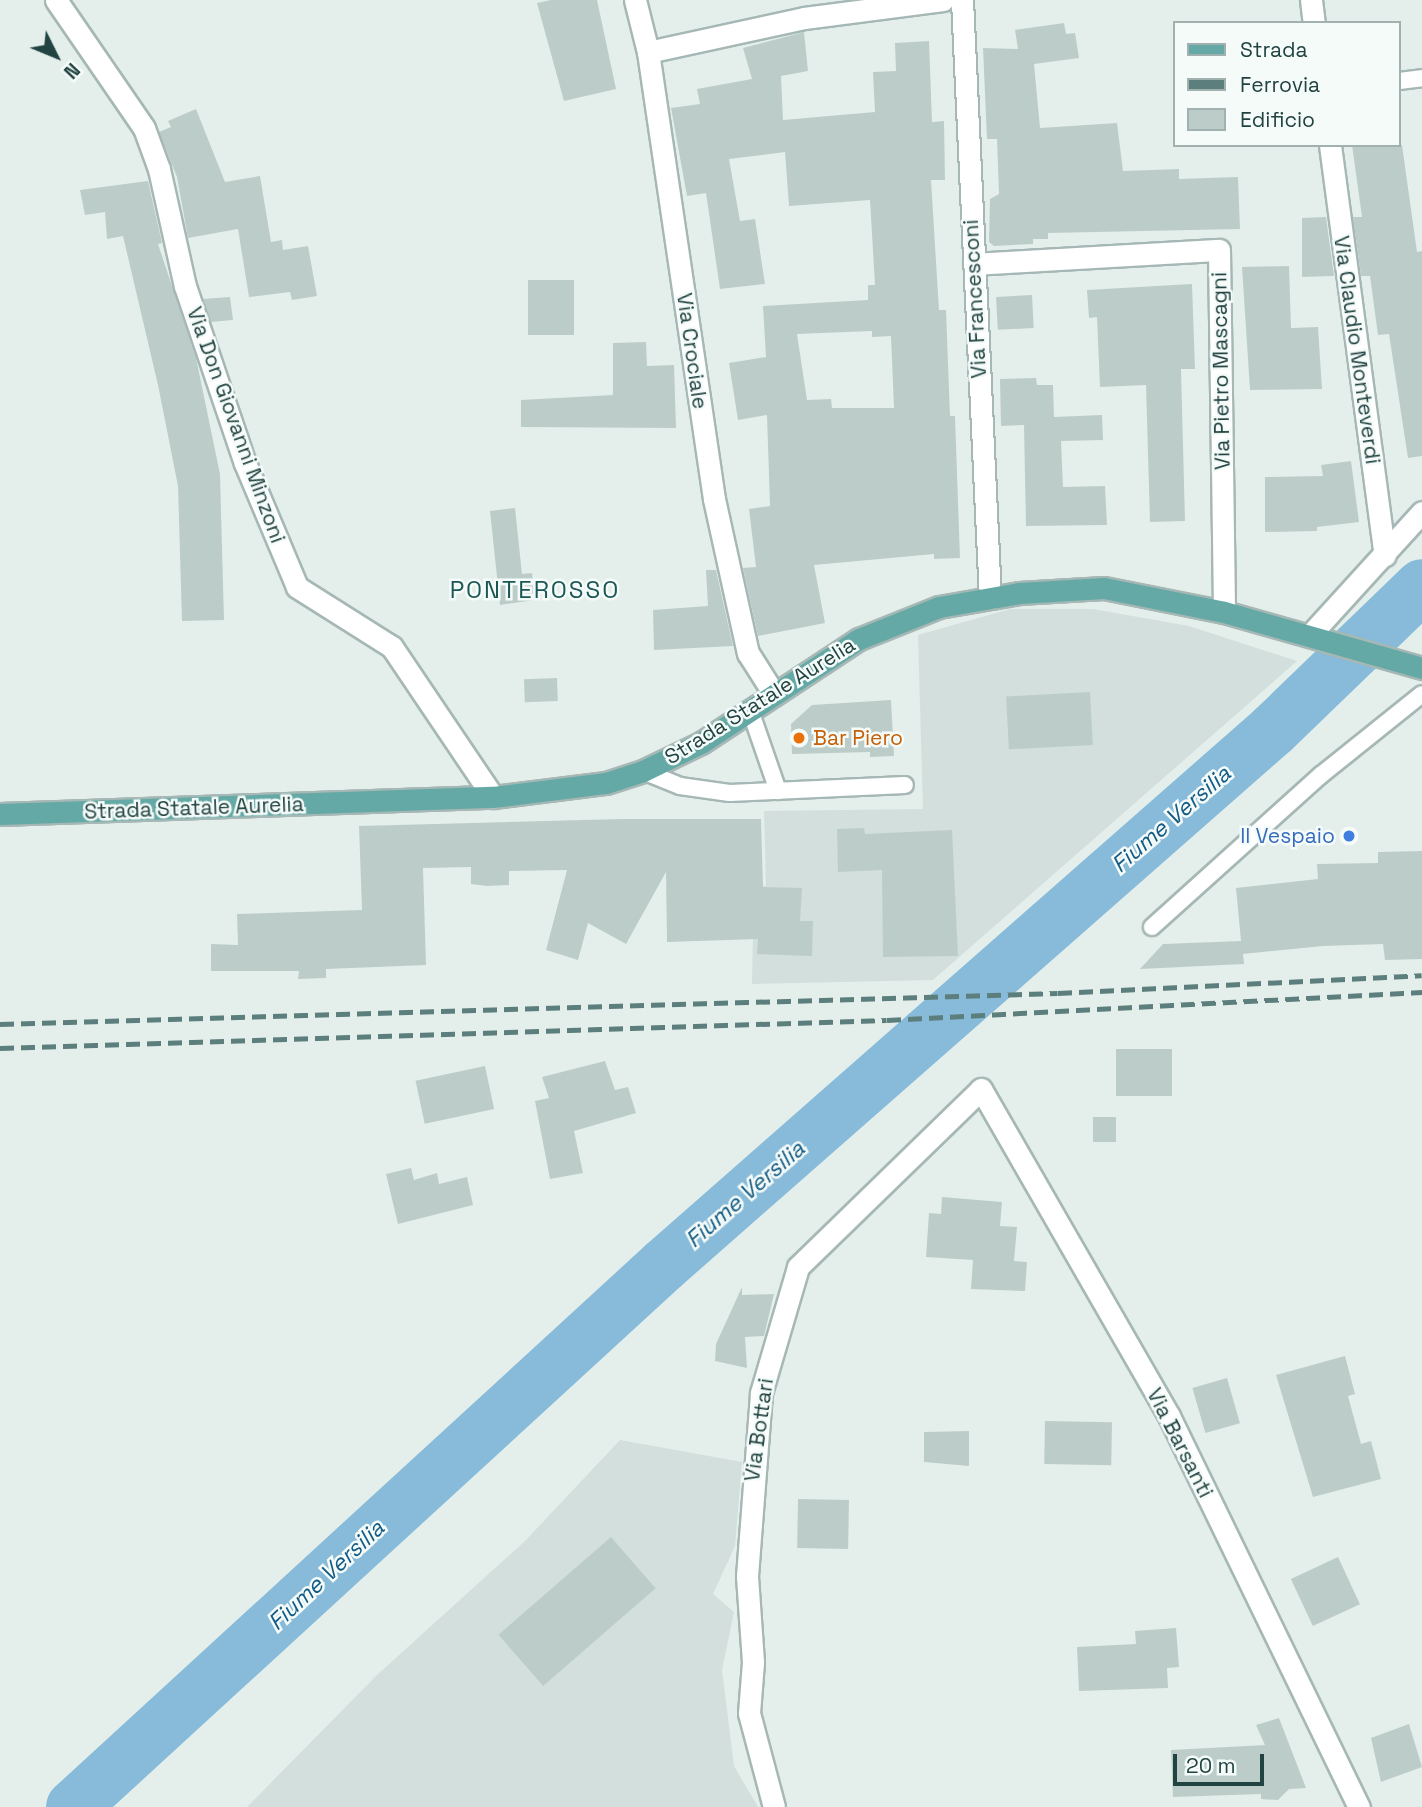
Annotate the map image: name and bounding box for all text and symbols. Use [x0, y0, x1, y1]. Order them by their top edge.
north arrow [21, 21, 91, 91]
legend [1174, 21, 1401, 147]
text: Strada [1240, 36, 1307, 63]
text: N [58, 57, 85, 84]
text: Ferrovia [1240, 71, 1320, 98]
text: Edificio [1240, 106, 1315, 133]
street label: Via Francesconi [958, 219, 992, 379]
street label: Via Claudio Monteverdi [1328, 234, 1386, 466]
street label: Via Pietro Mascagni [1207, 272, 1235, 470]
street label: Via Crociale [671, 291, 713, 411]
street label: Via Don Giovanni Minzoni [182, 304, 290, 546]
district label: PONTEROSSO [451, 576, 619, 604]
street label: Strada Statale Aurelia [660, 632, 860, 770]
place label: Bar Piero [813, 725, 903, 751]
marker: Bar Piero [791, 730, 807, 746]
water label: Fiume Versilia [1106, 760, 1236, 878]
street label: Strada Statale Aurelia [84, 792, 304, 824]
place label: Il Vespaio [1240, 823, 1335, 849]
marker: Il Vespaio [1341, 828, 1357, 844]
water label: Fiume Versilia [680, 1135, 810, 1253]
street label: Via Bottari [739, 1377, 779, 1483]
street label: Via Barsanti [1142, 1384, 1218, 1502]
water label: Fiume Versilia [262, 1514, 390, 1636]
scale bar [1177, 1741, 1268, 1785]
text: 20 m [1186, 1752, 1236, 1779]

